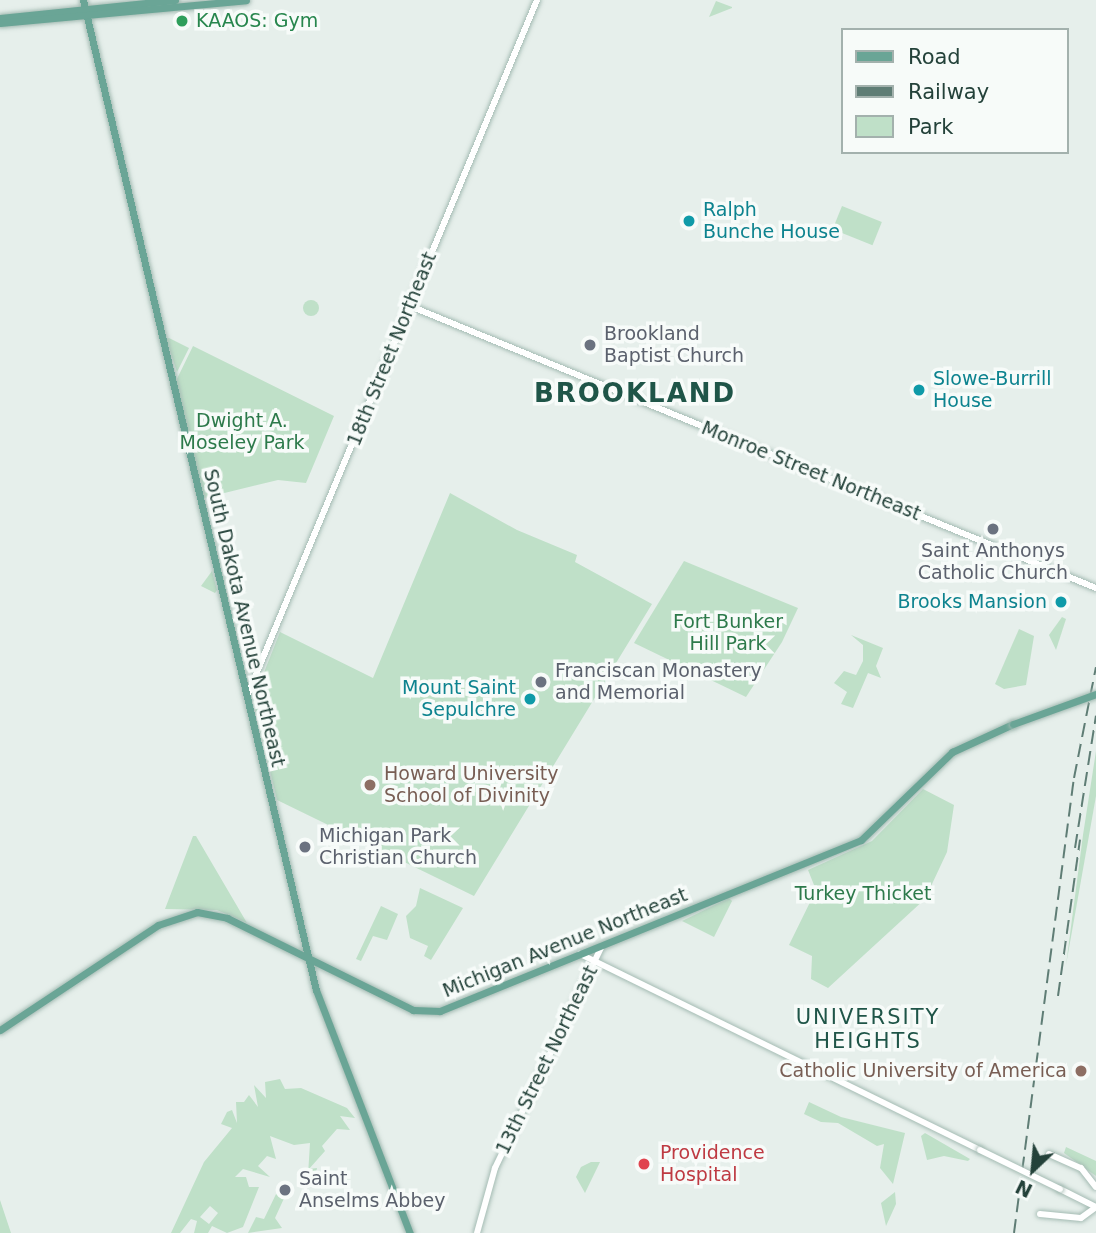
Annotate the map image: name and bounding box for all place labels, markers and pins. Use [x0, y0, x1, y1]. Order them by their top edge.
place label: KAAOS: Gym [196, 10, 318, 32]
marker: KAAOS: Gym [174, 13, 190, 29]
place label: Ralph Bunche House [703, 199, 840, 243]
marker: Ralph Bunche House [681, 213, 697, 229]
place label: Brookland Baptist Church [604, 323, 744, 367]
marker: Brookland Baptist Church [582, 337, 598, 353]
place label: Slowe-Burrill House [933, 368, 1052, 412]
marker: Slowe-Burrill House [911, 382, 927, 398]
marker: Saint Anthonys Catholic Church [985, 521, 1001, 537]
place label: Saint Anthonys Catholic Church [918, 540, 1068, 584]
place label: Brooks Mansion [897, 591, 1047, 613]
marker: Brooks Mansion [1053, 594, 1069, 610]
place label: Franciscan Monastery and Memorial [555, 660, 762, 704]
marker: Franciscan Monastery and Memorial [533, 674, 549, 690]
place label: Mount Saint Sepulchre [402, 677, 516, 721]
marker: Mount Saint Sepulchre [522, 691, 538, 707]
place label: Howard University School of Divinity [384, 763, 559, 807]
marker: Howard University School of Divinity [362, 777, 378, 793]
place label: Michigan Park Christian Church [319, 825, 477, 869]
marker: Michigan Park Christian Church [297, 839, 313, 855]
place label: Catholic University of America [779, 1060, 1067, 1082]
marker: Catholic University of America [1073, 1063, 1089, 1079]
place label: Providence Hospital [660, 1142, 765, 1186]
marker: Providence Hospital [634, 1154, 654, 1174]
place label: Saint Anselms Abbey [299, 1168, 445, 1212]
marker: Saint Anselms Abbey [277, 1182, 293, 1198]

